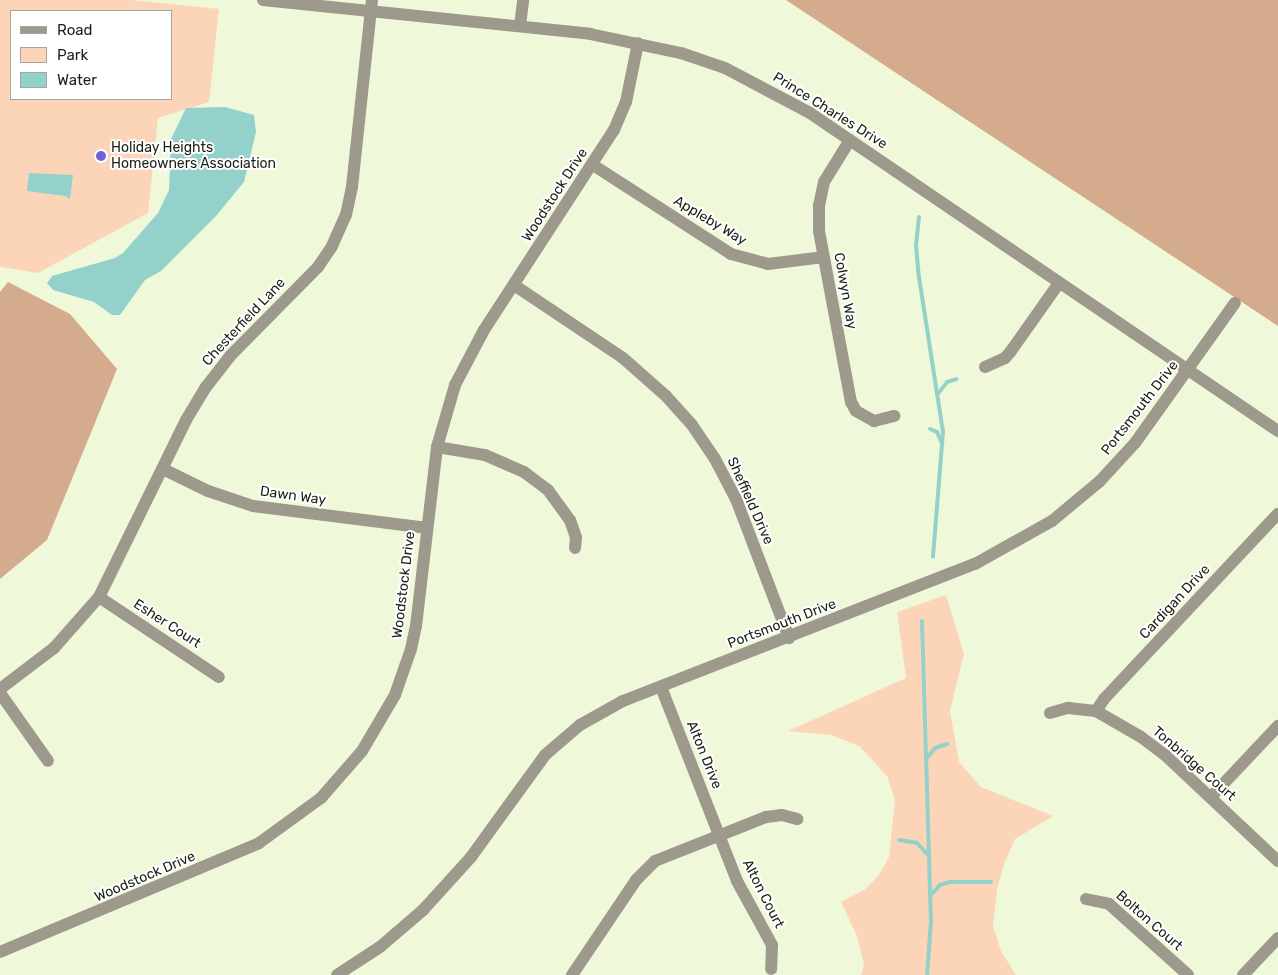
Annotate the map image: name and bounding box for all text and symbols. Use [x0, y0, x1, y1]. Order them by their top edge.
legend [10, 10, 172, 100]
text: Road [57, 21, 93, 39]
text: Park [57, 46, 88, 64]
street label: Prince Charles Drive [770, 69, 890, 153]
text: Water [57, 71, 97, 89]
place label: Holiday Heights Homeowners Association [111, 140, 276, 172]
street label: Woodstock Drive [519, 145, 591, 245]
marker: Holiday Heights Homeowners Association [95, 150, 107, 162]
street label: Appleby Way [670, 192, 750, 250]
street label: Colwyn Way [830, 251, 860, 331]
street label: Chesterfield Lane [199, 275, 289, 369]
street label: Portsmouth Drive [1098, 358, 1182, 458]
street label: Sheffield Drive [723, 455, 777, 547]
street label: Dawn Way [259, 483, 327, 509]
street label: Woodstock Drive [389, 530, 419, 640]
street label: Cardigan Drive [1136, 561, 1214, 643]
street label: Esher Court [130, 596, 204, 652]
street label: Portsmouth Drive [725, 596, 839, 652]
street label: Alton Drive [683, 719, 725, 791]
street label: Tonbridge Court [1149, 723, 1239, 805]
street label: Woodstock Drive [92, 848, 198, 906]
street label: Alton Court [739, 857, 787, 931]
street label: Bolton Court [1112, 888, 1186, 954]

